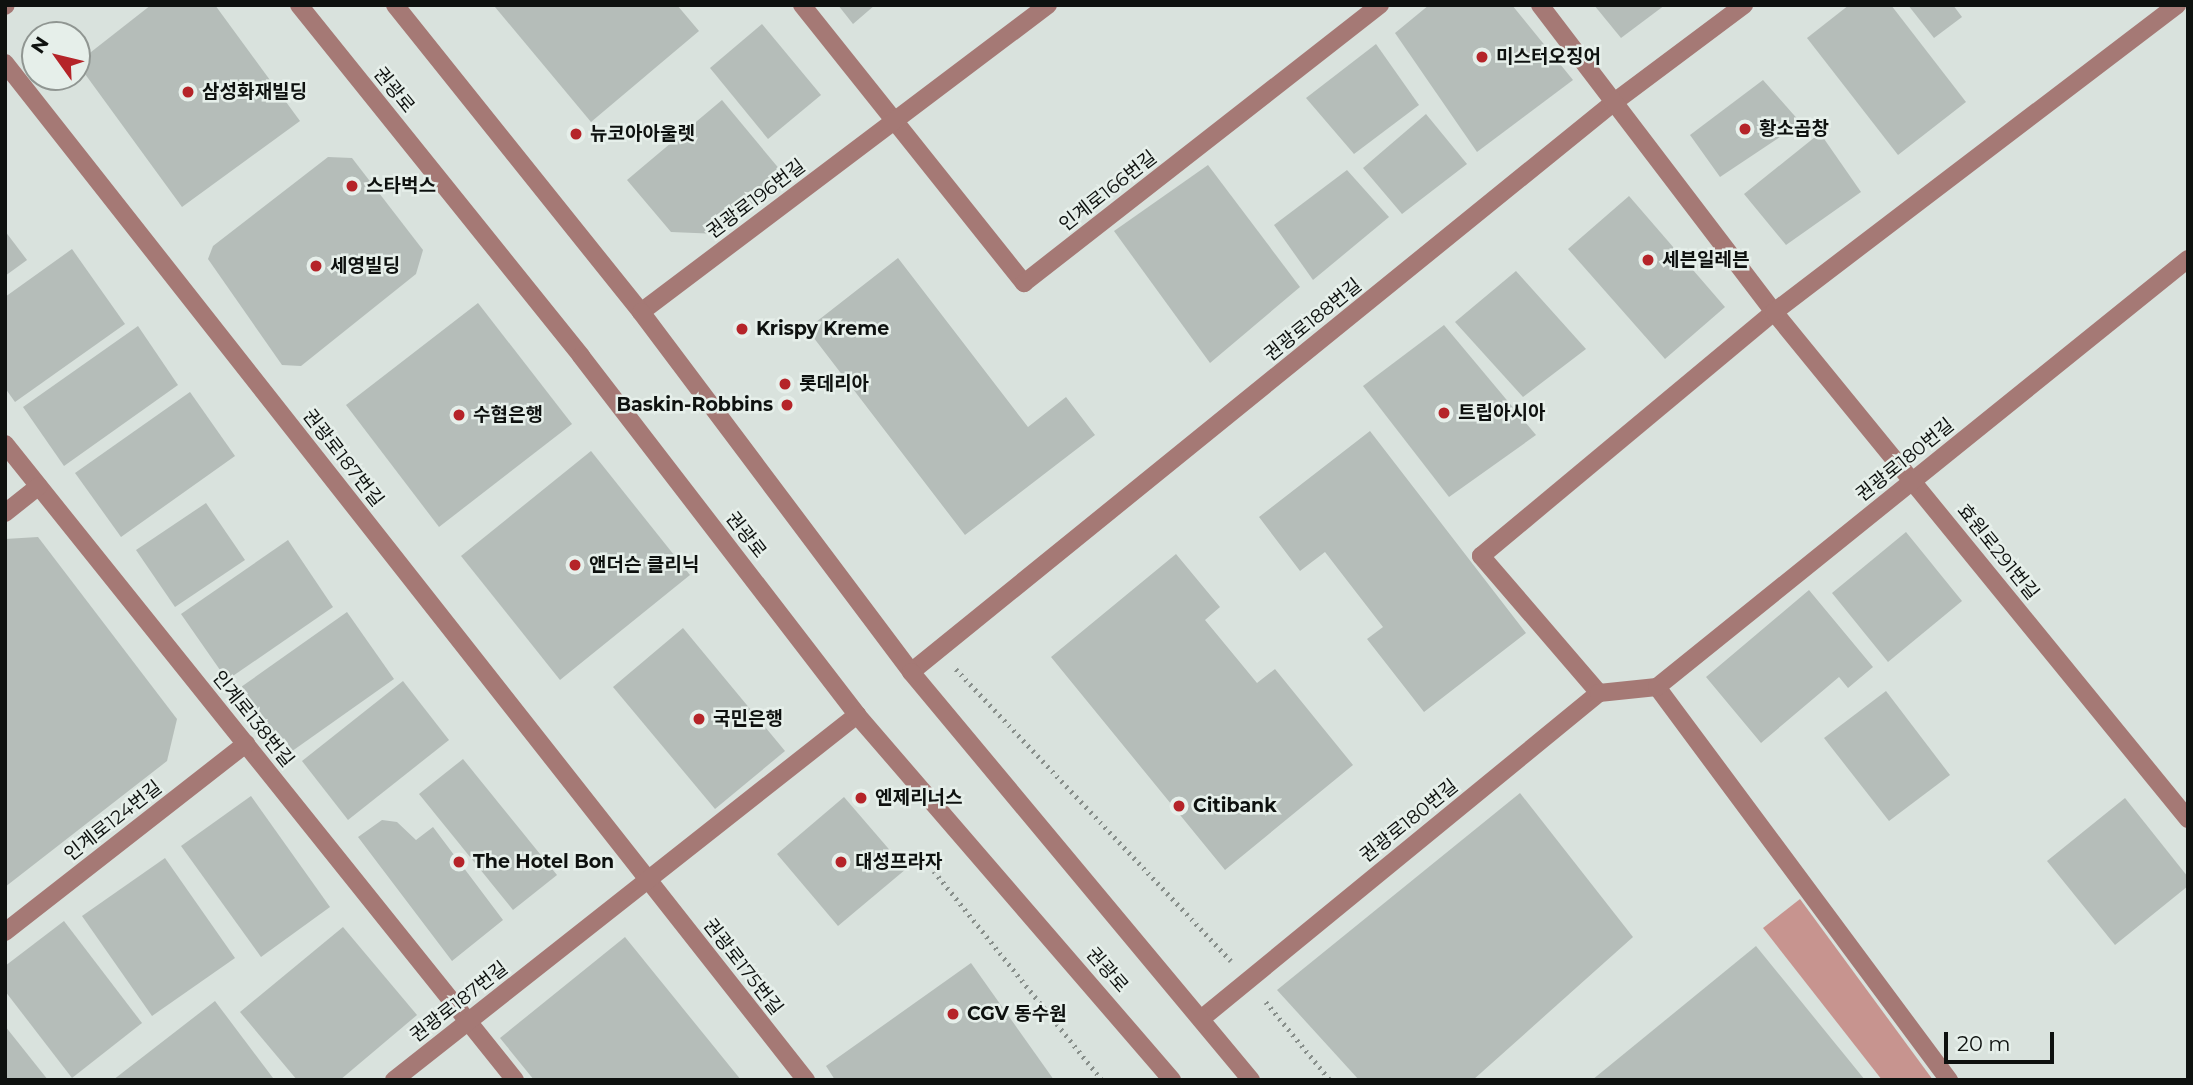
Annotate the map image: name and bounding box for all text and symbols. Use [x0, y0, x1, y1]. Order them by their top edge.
north arrow [21, 21, 91, 91]
text: N [26, 32, 54, 58]
place label: 미스터오징어 [1496, 46, 1601, 68]
marker: 미스터오징어 [1474, 49, 1490, 65]
street label: 권광로 [369, 62, 419, 118]
place label: 삼성화재빌딩 [202, 81, 307, 103]
marker: 삼성화재빌딩 [180, 84, 196, 100]
place label: 황소곱창 [1759, 118, 1829, 140]
marker: 황소곱창 [1737, 121, 1753, 137]
place label: 뉴코아아울렛 [590, 123, 695, 145]
marker: 뉴코아아울렛 [568, 126, 584, 142]
street label: 인계로166번길 [1055, 146, 1161, 236]
street label: 권광로196번길 [702, 155, 810, 243]
place label: 스타벅스 [366, 175, 436, 197]
marker: 스타벅스 [344, 178, 360, 194]
place label: 세븐일레븐 [1662, 249, 1749, 271]
marker: 세븐일레븐 [1640, 252, 1656, 268]
place label: 세영빌딩 [330, 255, 400, 277]
marker: 세영빌딩 [308, 258, 324, 274]
street label: 권광로188번길 [1260, 274, 1366, 366]
place label: Krispy Kreme [756, 318, 889, 340]
marker: Krispy Kreme [734, 321, 750, 337]
place label: 롯데리아 [799, 373, 869, 395]
marker: 롯데리아 [777, 376, 793, 392]
place label: Baskin-Robbins [616, 394, 773, 416]
marker: Baskin-Robbins [779, 397, 795, 413]
place label: 트립아시아 [1458, 402, 1545, 424]
place label: 수협은행 [473, 404, 543, 426]
street label: 권광로187번길 [298, 405, 388, 511]
marker: 트립아시아 [1436, 405, 1452, 421]
marker: 수협은행 [451, 407, 467, 423]
street label: 권광로180번길 [1852, 414, 1958, 506]
street label: 효원로291번길 [1952, 500, 2044, 604]
street label: 권광로 [721, 507, 771, 563]
place label: 앤더슨 클리닉 [589, 554, 699, 576]
marker: 앤더슨 클리닉 [567, 557, 583, 573]
street label: 인계로138번길 [207, 666, 299, 772]
place label: 국민은행 [713, 708, 783, 730]
marker: 국민은행 [691, 711, 707, 727]
street label: 권광로180번길 [1356, 775, 1462, 867]
street label: 인계로124번길 [60, 776, 166, 866]
place label: 엔제리너스 [875, 787, 962, 809]
marker: 엔제리너스 [853, 790, 869, 806]
place label: Citibank [1193, 795, 1277, 817]
marker: Citibank [1171, 798, 1187, 814]
place label: The Hotel Bon [473, 851, 614, 873]
place label: 대성프라자 [855, 851, 942, 873]
marker: The Hotel Bon [451, 854, 467, 870]
marker: 대성프라자 [833, 854, 849, 870]
street label: 권광로175번길 [698, 914, 788, 1020]
street label: 권광로 [1081, 943, 1133, 997]
street label: 권광로187번길 [406, 957, 512, 1047]
place label: CGV 동수원 [967, 1003, 1067, 1025]
marker: CGV 동수원 [945, 1006, 961, 1022]
scale bar [1948, 1018, 2058, 1062]
text: 20 m [1957, 1031, 2011, 1056]

